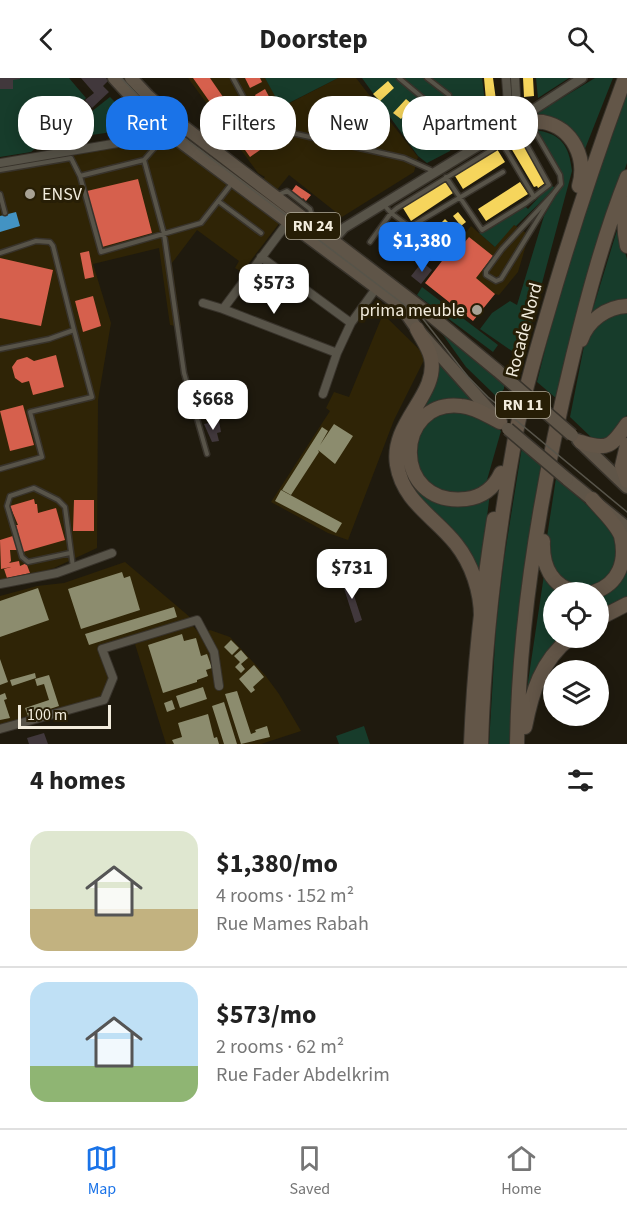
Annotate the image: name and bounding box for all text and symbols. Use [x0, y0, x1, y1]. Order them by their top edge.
text: Doorstep [259, 20, 368, 59]
icon: back [30, 23, 63, 56]
icon: search [564, 23, 597, 56]
chip: Buy [18, 96, 94, 150]
chip: Rent [106, 96, 188, 150]
chip: Filters [200, 96, 296, 150]
chip: New [308, 96, 390, 150]
chip: Apartment [402, 96, 538, 150]
place label: ENSV [42, 182, 83, 207]
marker: ENSV [23, 187, 37, 201]
road number: RN 24 [286, 213, 340, 239]
pin: $1,380 [373, 222, 471, 273]
text: $1,380 [393, 227, 451, 255]
pin: $573 [238, 264, 310, 315]
text: $573 [253, 269, 295, 297]
street label: Rocade Nord [499, 280, 549, 380]
place label: prima meuble [360, 298, 465, 323]
marker: prima meuble [470, 303, 484, 317]
pin: $668 [177, 380, 249, 431]
text: $668 [192, 385, 234, 413]
road number: RN 11 [496, 392, 550, 418]
pin: $731 [316, 549, 388, 600]
text: $731 [331, 554, 373, 582]
map controls [543, 582, 609, 726]
button: locate [543, 582, 609, 648]
button: layers [543, 660, 609, 726]
scale bar [18, 702, 111, 730]
text: 100 m [27, 704, 67, 726]
text: 4 homes [30, 762, 125, 799]
icon: filters [564, 764, 597, 797]
text: $1,380/mo [216, 845, 338, 882]
icon: home [78, 855, 150, 927]
text: 4 rooms · 152 m² [216, 882, 354, 910]
text: Rue Mames Rabah [216, 910, 369, 938]
text: $573/mo [216, 996, 316, 1033]
icon: home [78, 1006, 150, 1078]
text: 2 rooms · 62 m² [216, 1033, 344, 1061]
text: Rue Fader Abdelkrim [216, 1061, 390, 1089]
tab: Map [85, 1142, 118, 1200]
tab: Saved [289, 1142, 330, 1200]
tab: Home [501, 1142, 542, 1200]

